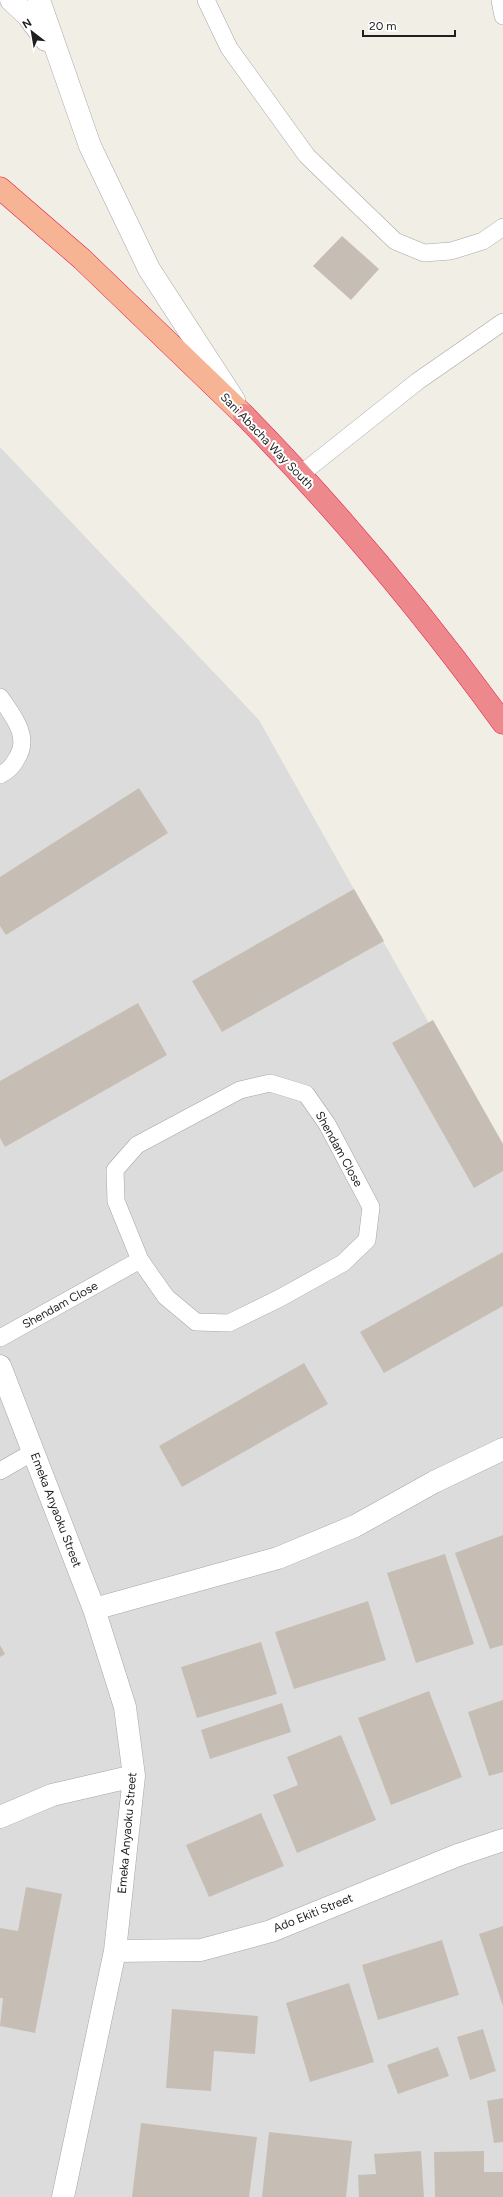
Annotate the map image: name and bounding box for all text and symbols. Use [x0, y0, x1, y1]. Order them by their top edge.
north arrow [12, 12, 52, 52]
scale bar [363, 12, 455, 38]
text: N [20, 16, 34, 32]
text: 20 m [369, 19, 397, 33]
street label: Sani Abacha Way South [217, 390, 317, 492]
street label: Shendam Close [313, 1109, 366, 1190]
street label: Shendam Close [20, 1278, 101, 1331]
street label: Emeka Anyaoku Street [28, 1451, 85, 1570]
street label: Emeka Anyaoku Street [115, 1771, 139, 1894]
street label: Ado Ekiti Street [271, 1890, 355, 1935]

